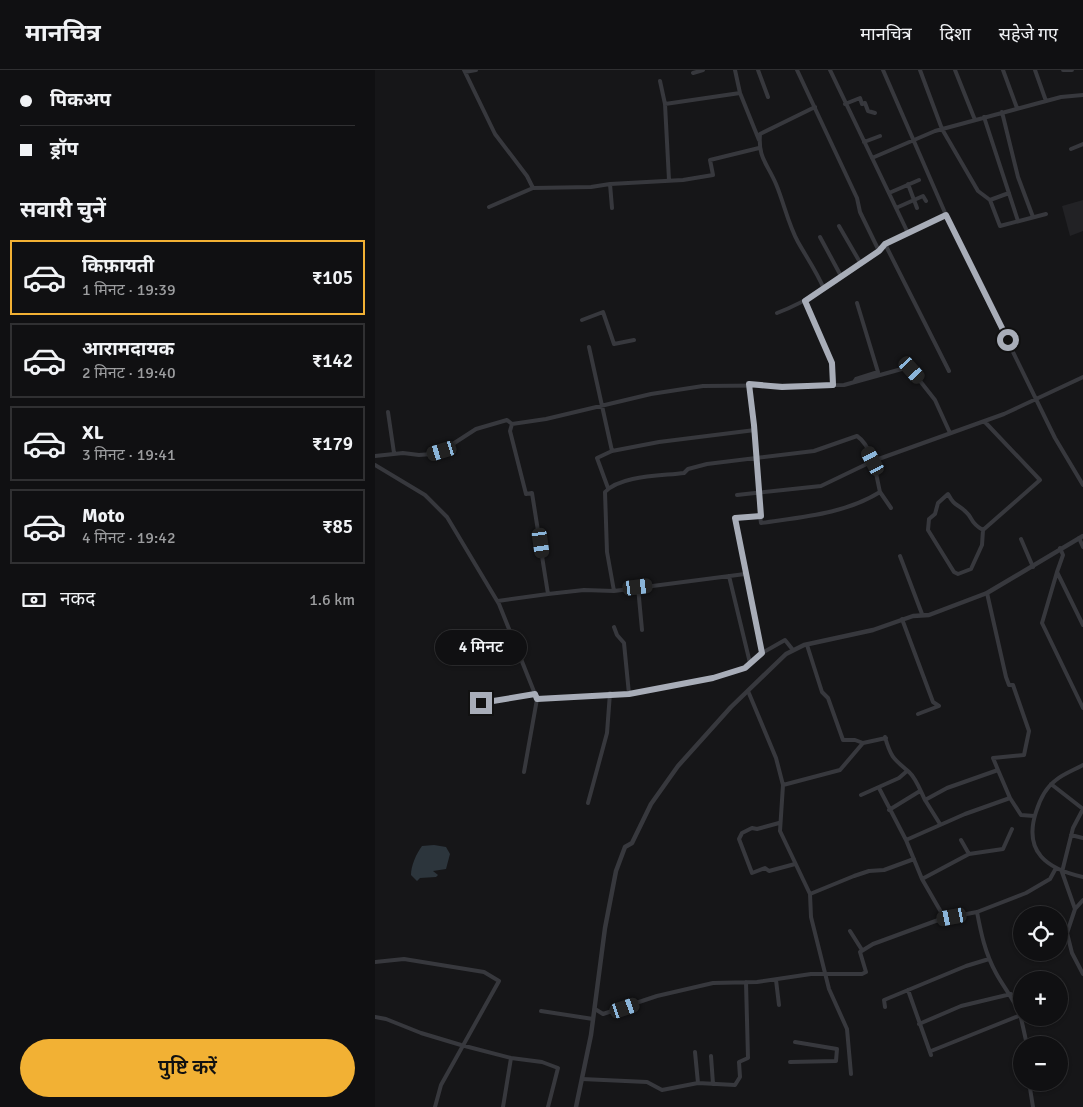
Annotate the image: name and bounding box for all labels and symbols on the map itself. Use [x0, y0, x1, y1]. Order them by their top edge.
route start [997, 329, 1019, 351]
car [896, 354, 927, 386]
car [425, 439, 458, 463]
car [859, 444, 886, 478]
car [531, 527, 550, 559]
car [622, 578, 653, 596]
callout: 4 मिनट [435, 630, 527, 666]
route end [470, 692, 492, 714]
car [935, 907, 968, 927]
car [608, 996, 641, 1020]

